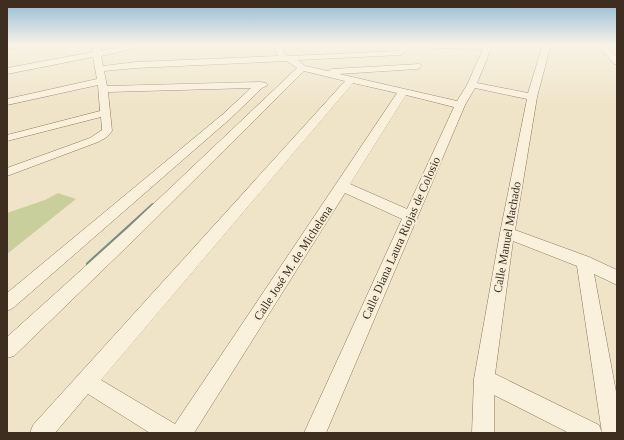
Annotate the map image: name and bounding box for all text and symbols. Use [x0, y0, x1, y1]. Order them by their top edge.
street label: Calle Diana Laura Riojas de Colosio [359, 155, 443, 321]
street label: Calle Manuel Machado [490, 180, 524, 294]
street label: Calle José M. de Michelena [251, 203, 336, 323]

